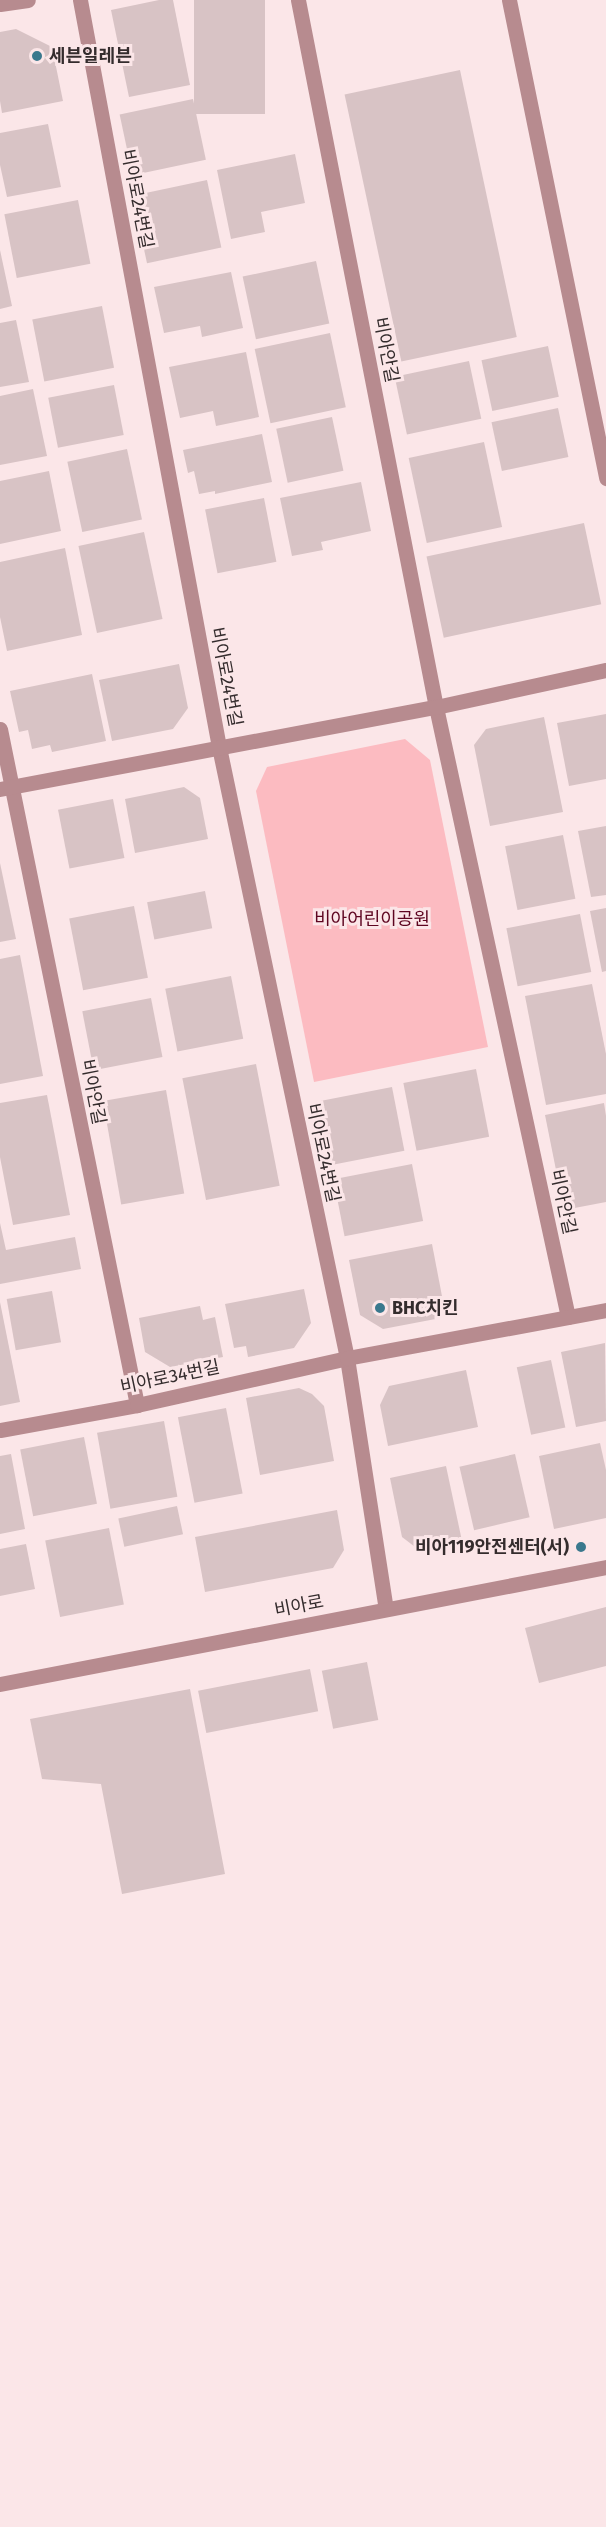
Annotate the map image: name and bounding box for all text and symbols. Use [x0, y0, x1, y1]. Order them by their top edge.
place label: 세븐일레븐 [49, 45, 132, 67]
marker: 세븐일레븐 [30, 49, 44, 63]
street label: 비아로24번길 [117, 147, 157, 251]
street label: 비아안길 [369, 315, 403, 385]
street label: 비아로24번길 [206, 625, 246, 729]
park label: 비아어린이공원 [314, 908, 430, 930]
street label: 비아안길 [76, 1057, 110, 1127]
street label: 비아로24번길 [302, 1101, 344, 1205]
street label: 비아안길 [546, 1167, 580, 1237]
place label: BHC치킨 [392, 1297, 459, 1319]
marker: BHC치킨 [373, 1301, 387, 1315]
street label: 비아로34번길 [118, 1356, 222, 1398]
place label: 비아119안전센터(서) [415, 1536, 569, 1558]
marker: 비아119안전센터(서) [574, 1540, 588, 1554]
street label: 비아로 [273, 1591, 325, 1621]

